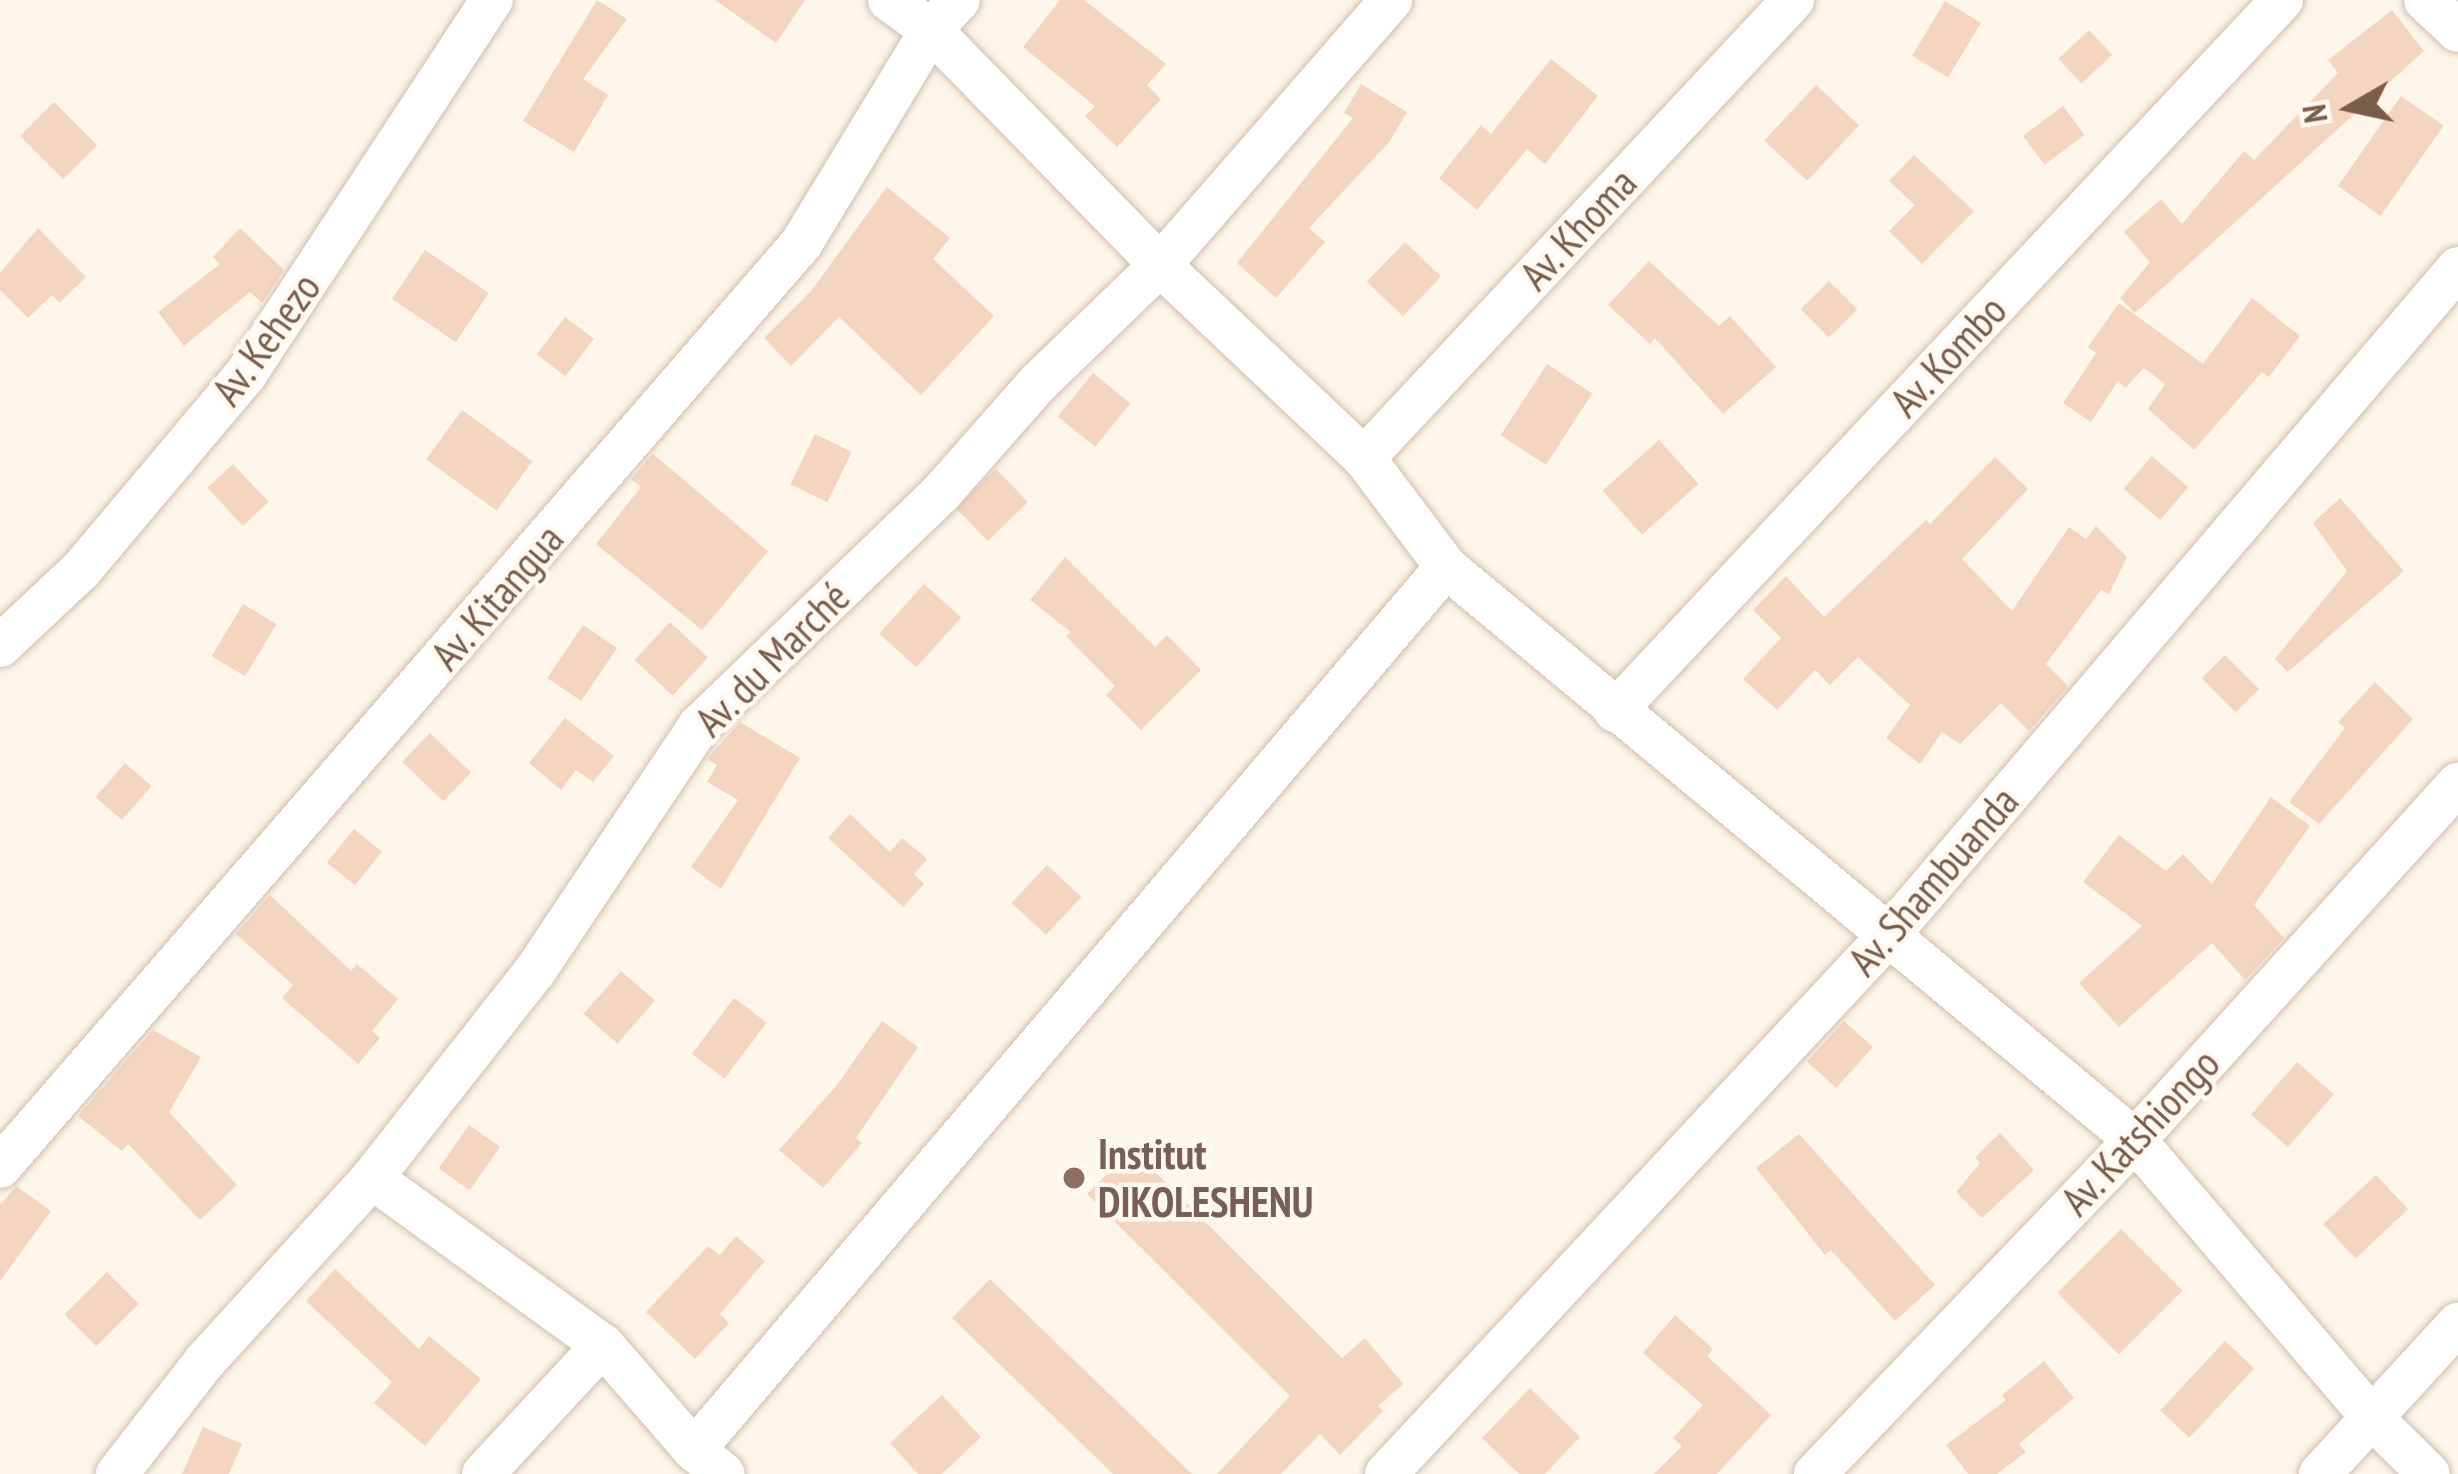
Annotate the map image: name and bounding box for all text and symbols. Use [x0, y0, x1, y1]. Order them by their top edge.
north arrow [2290, 48, 2410, 168]
text: N [2291, 102, 2337, 126]
street label: Av. Khoma [1508, 157, 1648, 301]
street label: Av. Kehezo [201, 262, 331, 416]
street label: Av. Kombo [1879, 284, 2017, 428]
street label: Av. Kitangua [419, 513, 575, 681]
street label: Av. du Marché [683, 570, 861, 748]
street label: Av. Shambuanda [1837, 775, 2029, 987]
street label: Av. Katshiongo [2049, 1037, 2231, 1227]
place label: Institut DIKOLESHENU [1098, 1129, 1313, 1228]
marker: Institut DIKOLESHENU [1061, 1165, 1087, 1191]

